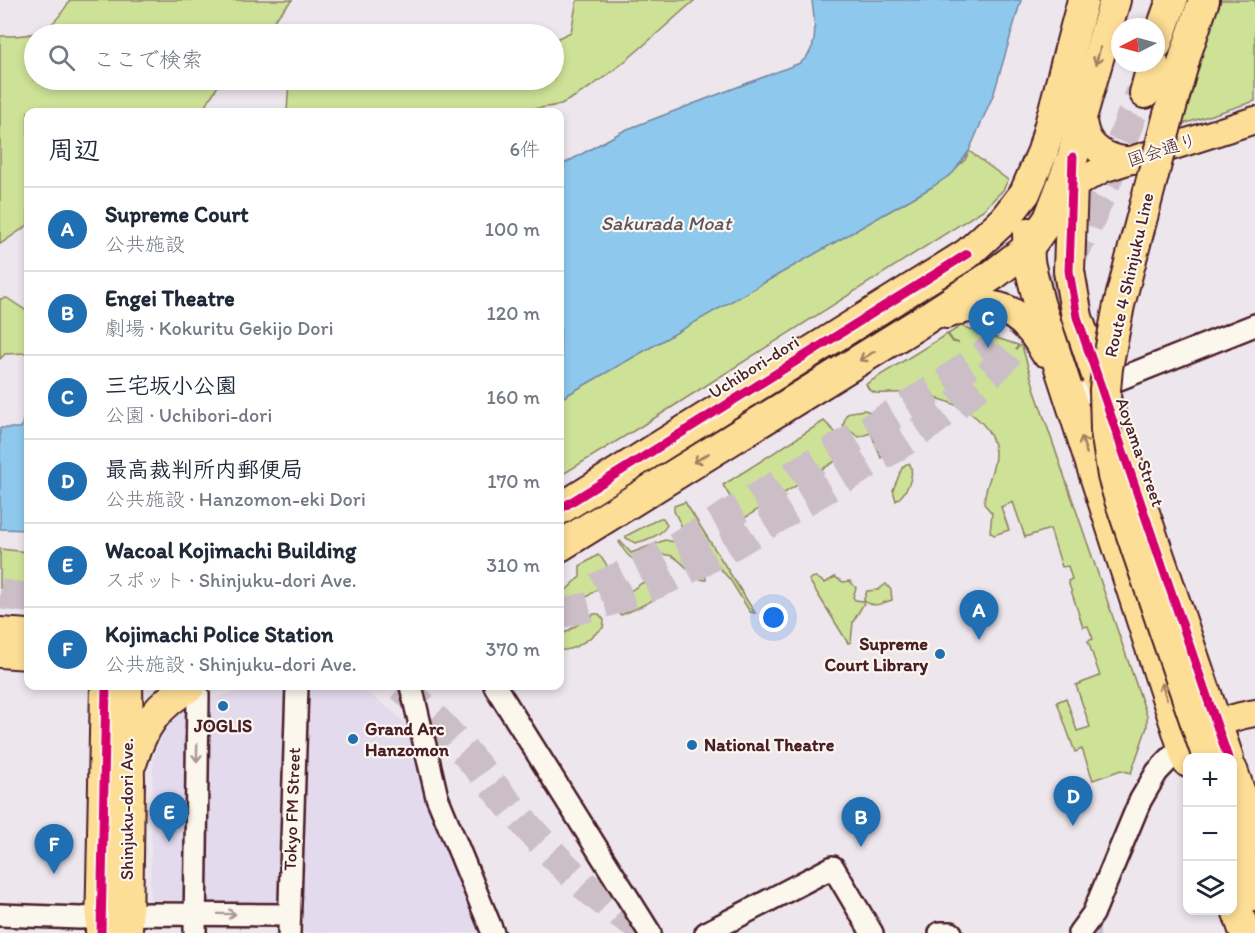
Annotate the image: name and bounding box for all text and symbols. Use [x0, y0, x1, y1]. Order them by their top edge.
north arrow [1111, 18, 1165, 72]
search box [24, 24, 564, 90]
icon: search [45, 41, 78, 74]
text: ここで検索 [93, 46, 203, 73]
one-way arrow [1092, 46, 1103, 65]
street label: 国会通り [1124, 128, 1200, 172]
text: 周辺 [48, 134, 100, 166]
text: 6件 [509, 137, 540, 161]
street label: Route 4 Shinjuku Line [1099, 191, 1159, 359]
text: Supreme Court [105, 201, 248, 228]
water label: Sakurada Moat [601, 211, 733, 235]
text: A [61, 217, 74, 241]
text: 100 m [485, 217, 540, 241]
text: 公共施設 [105, 232, 185, 256]
text: Engei Theatre [105, 285, 235, 312]
pin: C [968, 298, 1008, 348]
text: B [61, 301, 74, 325]
text: 120 m [487, 301, 540, 325]
text: 劇場 · Kokuritu Gekijo Dori [105, 316, 333, 340]
street label: Uchibori-dori [705, 331, 803, 403]
one-way arrow [859, 351, 876, 363]
text: 三宅坂小公園 [105, 372, 237, 399]
text: C [61, 385, 74, 409]
text: 160 m [487, 385, 540, 409]
street label: Aoyama Street [1111, 395, 1169, 510]
text: 公園 · Uchibori-dori [105, 403, 272, 427]
one-way arrow [1078, 436, 1089, 455]
one-way arrow [693, 453, 710, 465]
text: 最高裁判所内郵便局 [105, 456, 303, 483]
text: D [61, 469, 74, 493]
text: 170 m [487, 469, 540, 493]
text: 公共施設 · Hanzomon-eki Dori [105, 487, 366, 511]
text: Wacoal Kojimachi Building [105, 537, 356, 564]
text: E [62, 553, 73, 577]
text: 310 m [486, 553, 540, 577]
text: スポット · Shinjuku-dori Ave. [105, 568, 357, 592]
pin: A [960, 590, 998, 640]
your location [759, 603, 788, 632]
text: Kojimachi Police Station [105, 621, 333, 648]
place label: Supreme Court Library [825, 633, 928, 676]
text: F [62, 637, 73, 661]
text: 370 m [486, 637, 540, 661]
marker: Supreme Court Library [933, 647, 947, 661]
text: 公共施設 · Shinjuku-dori Ave. [105, 652, 357, 676]
one-way arrow [1158, 682, 1169, 701]
marker: JOGLIS [216, 699, 230, 713]
place label: JOGLIS [193, 715, 252, 737]
place label: Grand Arc Hanzomon [365, 718, 450, 761]
marker: Grand Arc Hanzomon [346, 732, 360, 746]
place label: National Theatre [704, 734, 835, 756]
street label: Shinjuku-dori Ave. [116, 738, 138, 880]
marker: National Theatre [685, 738, 699, 752]
one-way arrow [191, 742, 203, 762]
street label: Tokyo FM Street [279, 747, 305, 871]
map controls [1183, 753, 1237, 915]
button: + [1183, 753, 1237, 807]
pin: D [1054, 776, 1092, 826]
pin: E [150, 792, 188, 842]
pin: B [842, 798, 880, 847]
button: − [1183, 807, 1237, 861]
pin: F [34, 824, 74, 874]
button: layers [1183, 861, 1237, 915]
one-way arrow [216, 908, 236, 920]

